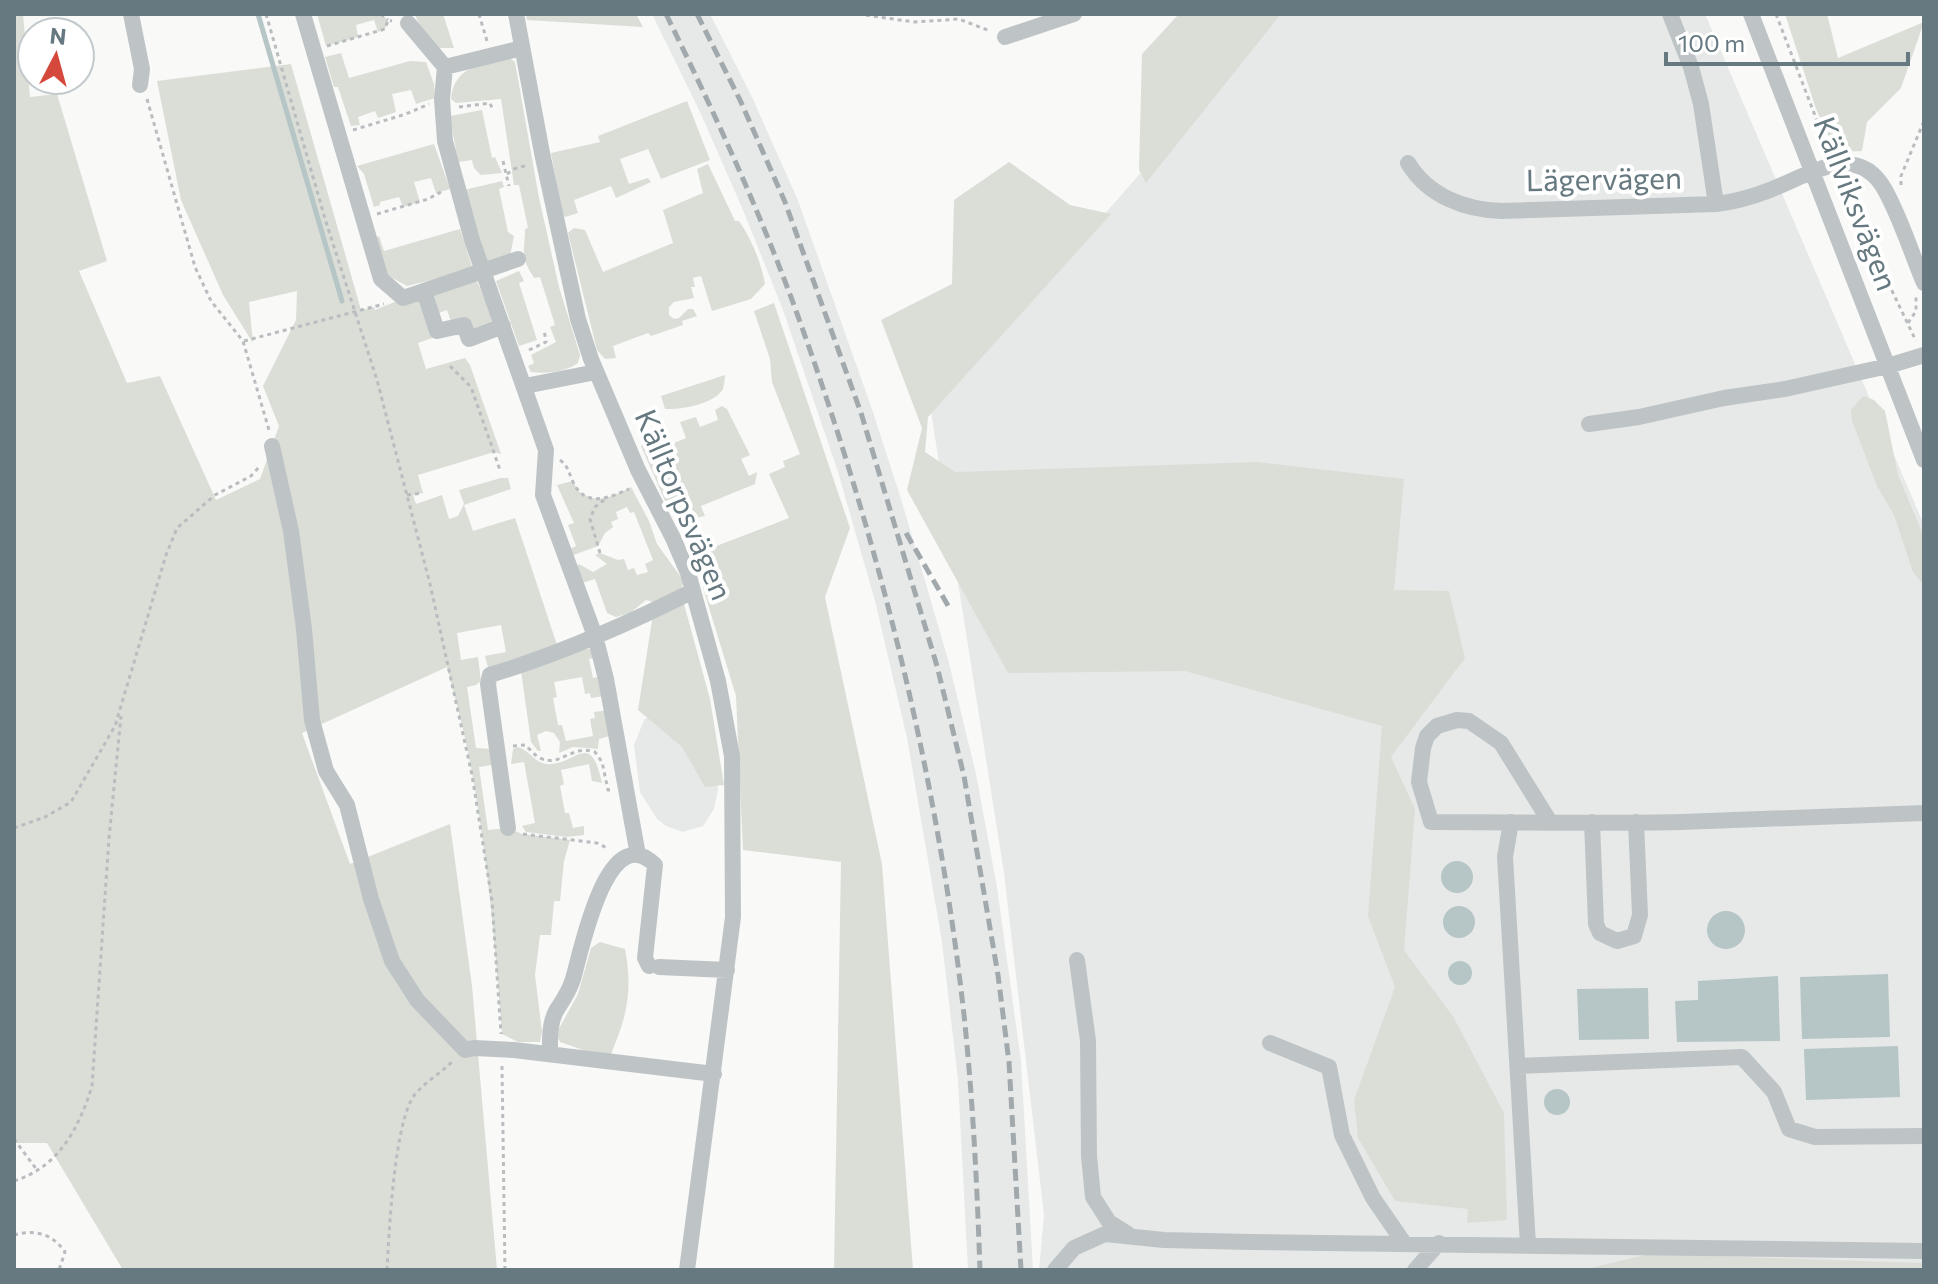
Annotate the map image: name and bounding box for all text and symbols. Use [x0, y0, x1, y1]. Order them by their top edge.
north arrow [16, 16, 96, 96]
scale bar [1666, 16, 1908, 66]
text: N [49, 21, 68, 50]
text: 100 m [1678, 28, 1745, 57]
street label: Källviksvägen [1807, 111, 1907, 295]
street label: Lägervägen [1526, 158, 1682, 197]
street label: Källtorpsvägen [629, 403, 742, 605]

